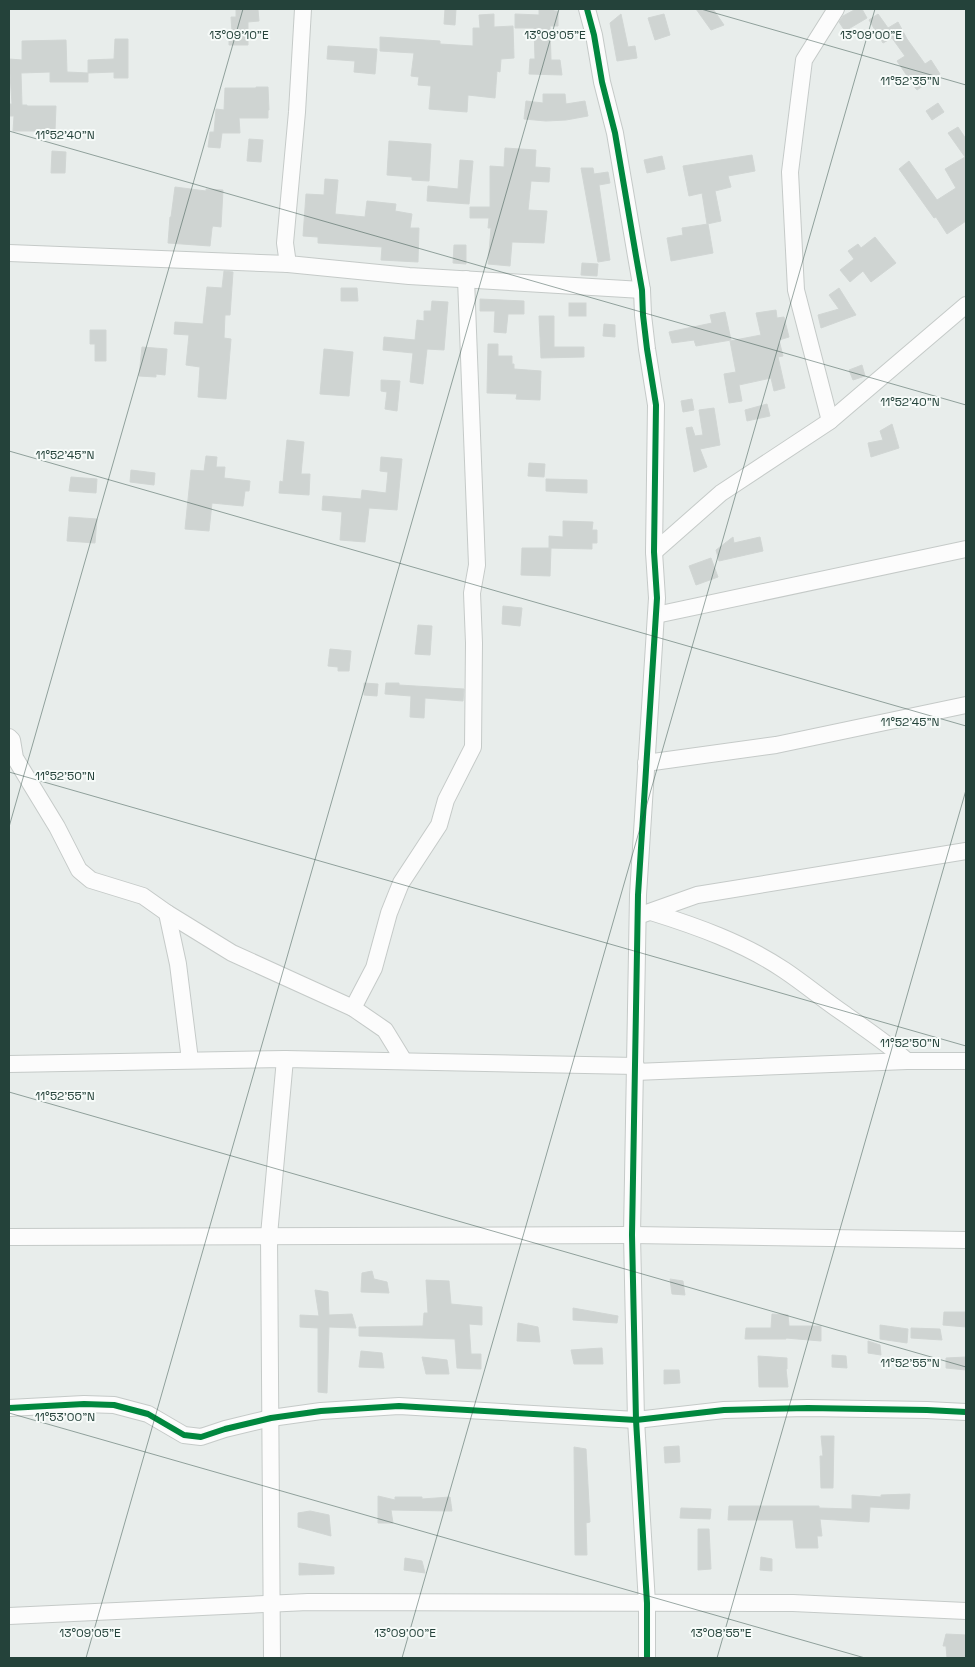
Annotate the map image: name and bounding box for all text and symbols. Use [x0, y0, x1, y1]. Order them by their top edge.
text: 13°09'10"E [209, 27, 269, 43]
text: 13°09'05"E [524, 27, 586, 43]
text: 13°09'00"E [840, 27, 902, 43]
text: 11°52'35"N [880, 73, 940, 89]
text: 11°52'40"N [35, 127, 95, 143]
text: 11°52'40"N [880, 394, 940, 410]
text: 11°52'45"N [35, 447, 95, 463]
text: 11°52'45"N [880, 714, 940, 730]
text: 11°52'50"N [35, 768, 95, 784]
text: 11°52'50"N [880, 1035, 940, 1051]
text: 11°52'55"N [35, 1088, 95, 1104]
text: 11°52'55"N [880, 1355, 940, 1371]
text: 11°53'00"N [35, 1409, 95, 1425]
text: 13°09'05"E [59, 1625, 121, 1641]
text: 13°09'00"E [374, 1625, 436, 1641]
text: 13°08'55"E [690, 1625, 752, 1641]

